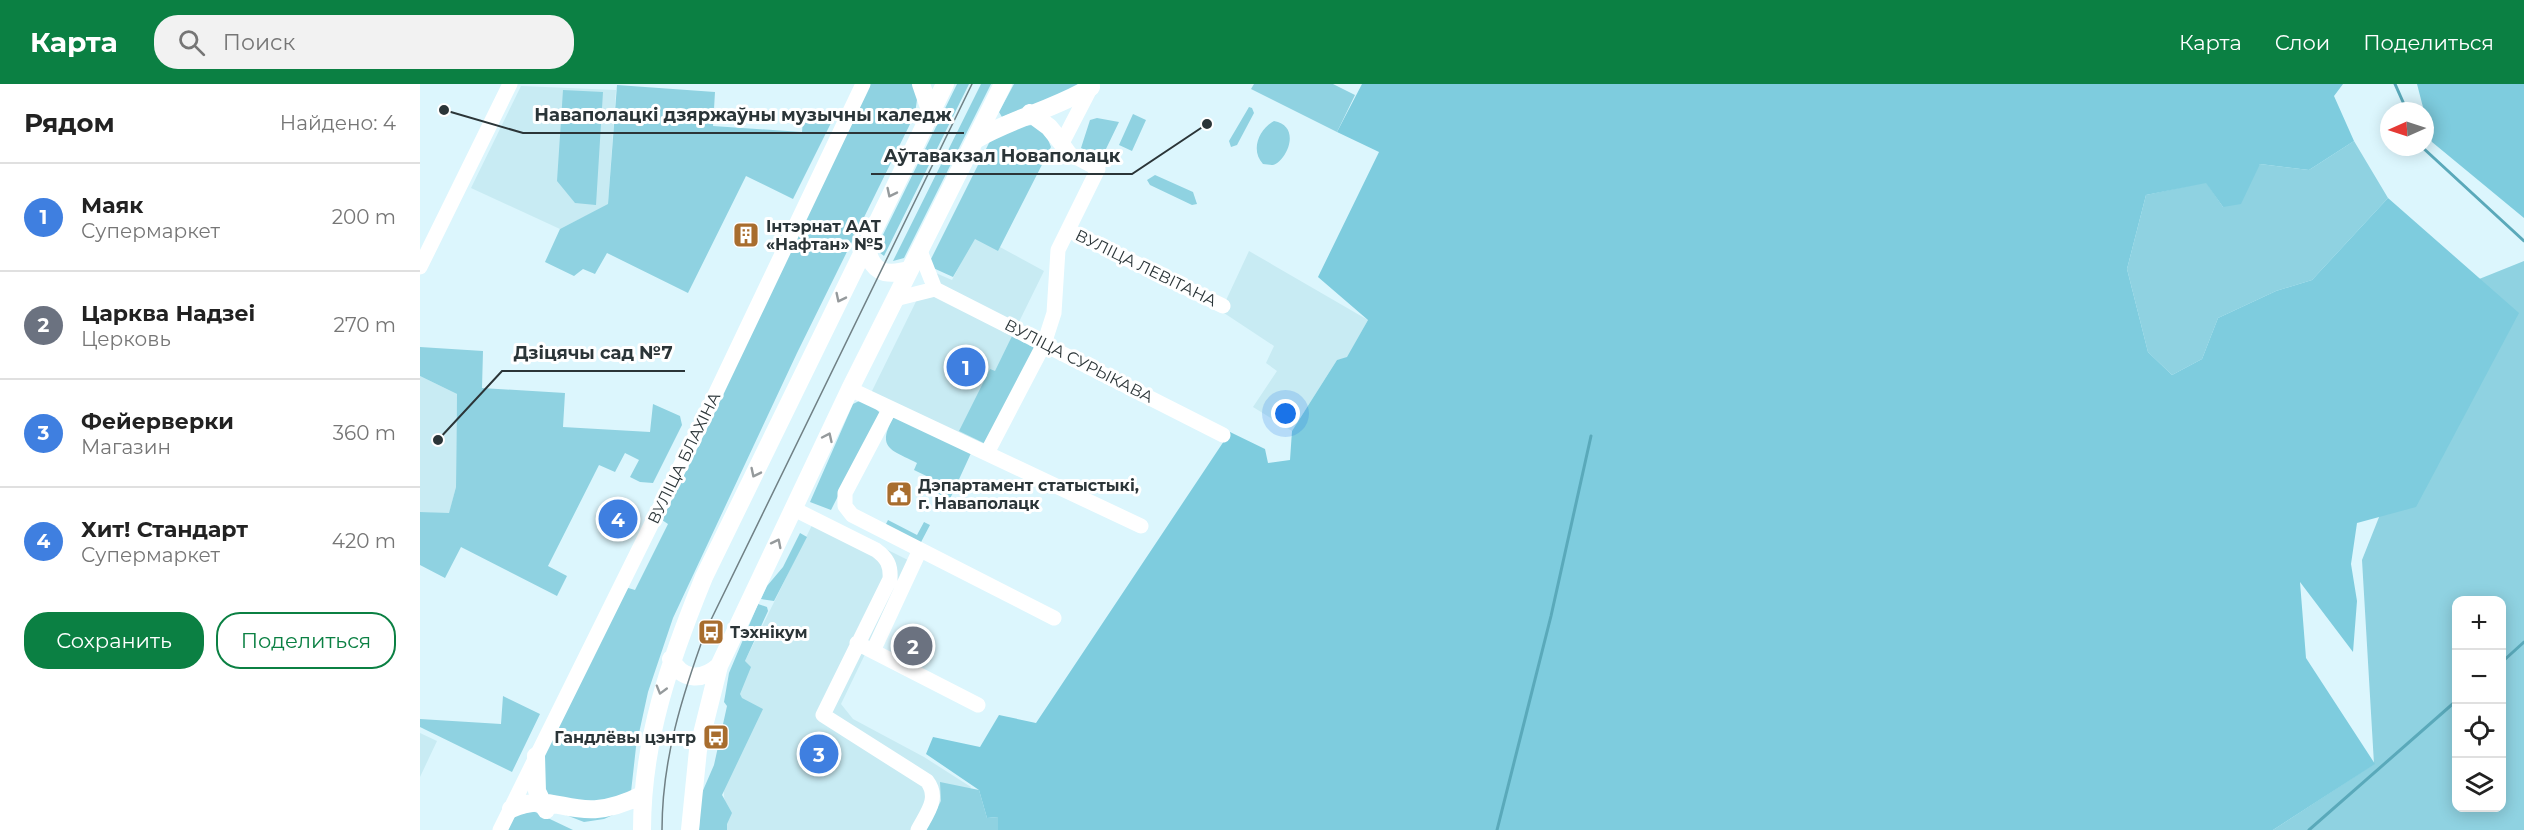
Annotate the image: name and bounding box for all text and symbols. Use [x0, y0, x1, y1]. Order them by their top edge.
search box [154, 15, 574, 69]
text: Карта [30, 25, 118, 59]
icon: search [175, 26, 208, 59]
text: Поиск [223, 29, 295, 56]
text: Карта [2179, 30, 2242, 55]
text: Слои [2275, 30, 2330, 55]
text: Поделиться [2363, 30, 2494, 55]
callout: Наваполацкі дзяржаўны музычны каледж [523, 97, 964, 133]
north arrow [2380, 102, 2434, 156]
text: Наваполацкі дзяржаўны музычны каледж [534, 104, 952, 126]
text: Рядом [24, 107, 115, 139]
text: Найдено: 4 [280, 111, 396, 135]
callout: Аўтавакзал Новаполацк [871, 138, 1132, 174]
text: Аўтавакзал Новаполацк [884, 145, 1121, 167]
one-way arrow [887, 187, 899, 198]
text: Маяк [81, 192, 143, 219]
text: 1 [40, 205, 47, 229]
text: 200 m [332, 205, 396, 229]
place label: Інтэрнат ААТ «Нафтан» №5 [766, 217, 884, 254]
text: Супермаркет [81, 219, 220, 243]
building icon: Інтэрнат ААТ «Нафтан» №5 [731, 220, 761, 250]
street label: ВУЛІЦА ЛЕВІТАНА [1072, 225, 1220, 311]
one-way arrow [836, 291, 848, 302]
text: Царква Надзеі [81, 300, 255, 327]
text: 2 [38, 313, 49, 337]
text: 270 m [334, 313, 396, 337]
street label: ВУЛІЦА СУРЫКАВА [1002, 315, 1157, 407]
text: Церковь [81, 327, 171, 351]
callout: Дзіцячы сад №7 [502, 335, 685, 371]
text: Дзіцячы сад №7 [513, 342, 673, 364]
pin: 1 [946, 344, 986, 390]
street label: ВУЛІЦА БЛАХІНА [644, 389, 724, 527]
your location [1271, 399, 1300, 428]
text: Фейерверки [81, 408, 234, 435]
text: 3 [38, 421, 49, 445]
text: 360 m [333, 421, 396, 445]
one-way arrow [820, 433, 832, 444]
text: Магазин [81, 435, 171, 459]
one-way arrow [750, 467, 762, 478]
place label: Дэпартамент статыстыкі, г. Наваполацк [918, 476, 1139, 513]
public building icon: Дэпартамент статыстыкі, г. Наваполацк [884, 479, 914, 509]
pin: 4 [598, 496, 638, 542]
text: Хит! Стандарт [81, 516, 248, 543]
text: 4 [37, 529, 50, 553]
text: 420 m [332, 529, 396, 553]
one-way arrow [770, 538, 782, 549]
text: Супермаркет [81, 543, 220, 567]
map controls [2452, 596, 2506, 812]
button: + [2452, 596, 2506, 650]
button: Сохранить [24, 612, 204, 669]
button: Поделиться [216, 612, 396, 669]
bus stop icon: Тэхнікум [696, 617, 726, 647]
place label: Тэхнікум [730, 623, 808, 642]
pin: 2 [894, 624, 932, 668]
button: − [2452, 650, 2506, 704]
one-way arrow [656, 684, 668, 695]
button: locate [2452, 704, 2506, 758]
bus stop icon: Гандлёвы цэнтр [701, 722, 731, 752]
place label: Гандлёвы цэнтр [554, 728, 696, 747]
pin: 3 [800, 732, 838, 776]
button: layers [2452, 758, 2506, 812]

